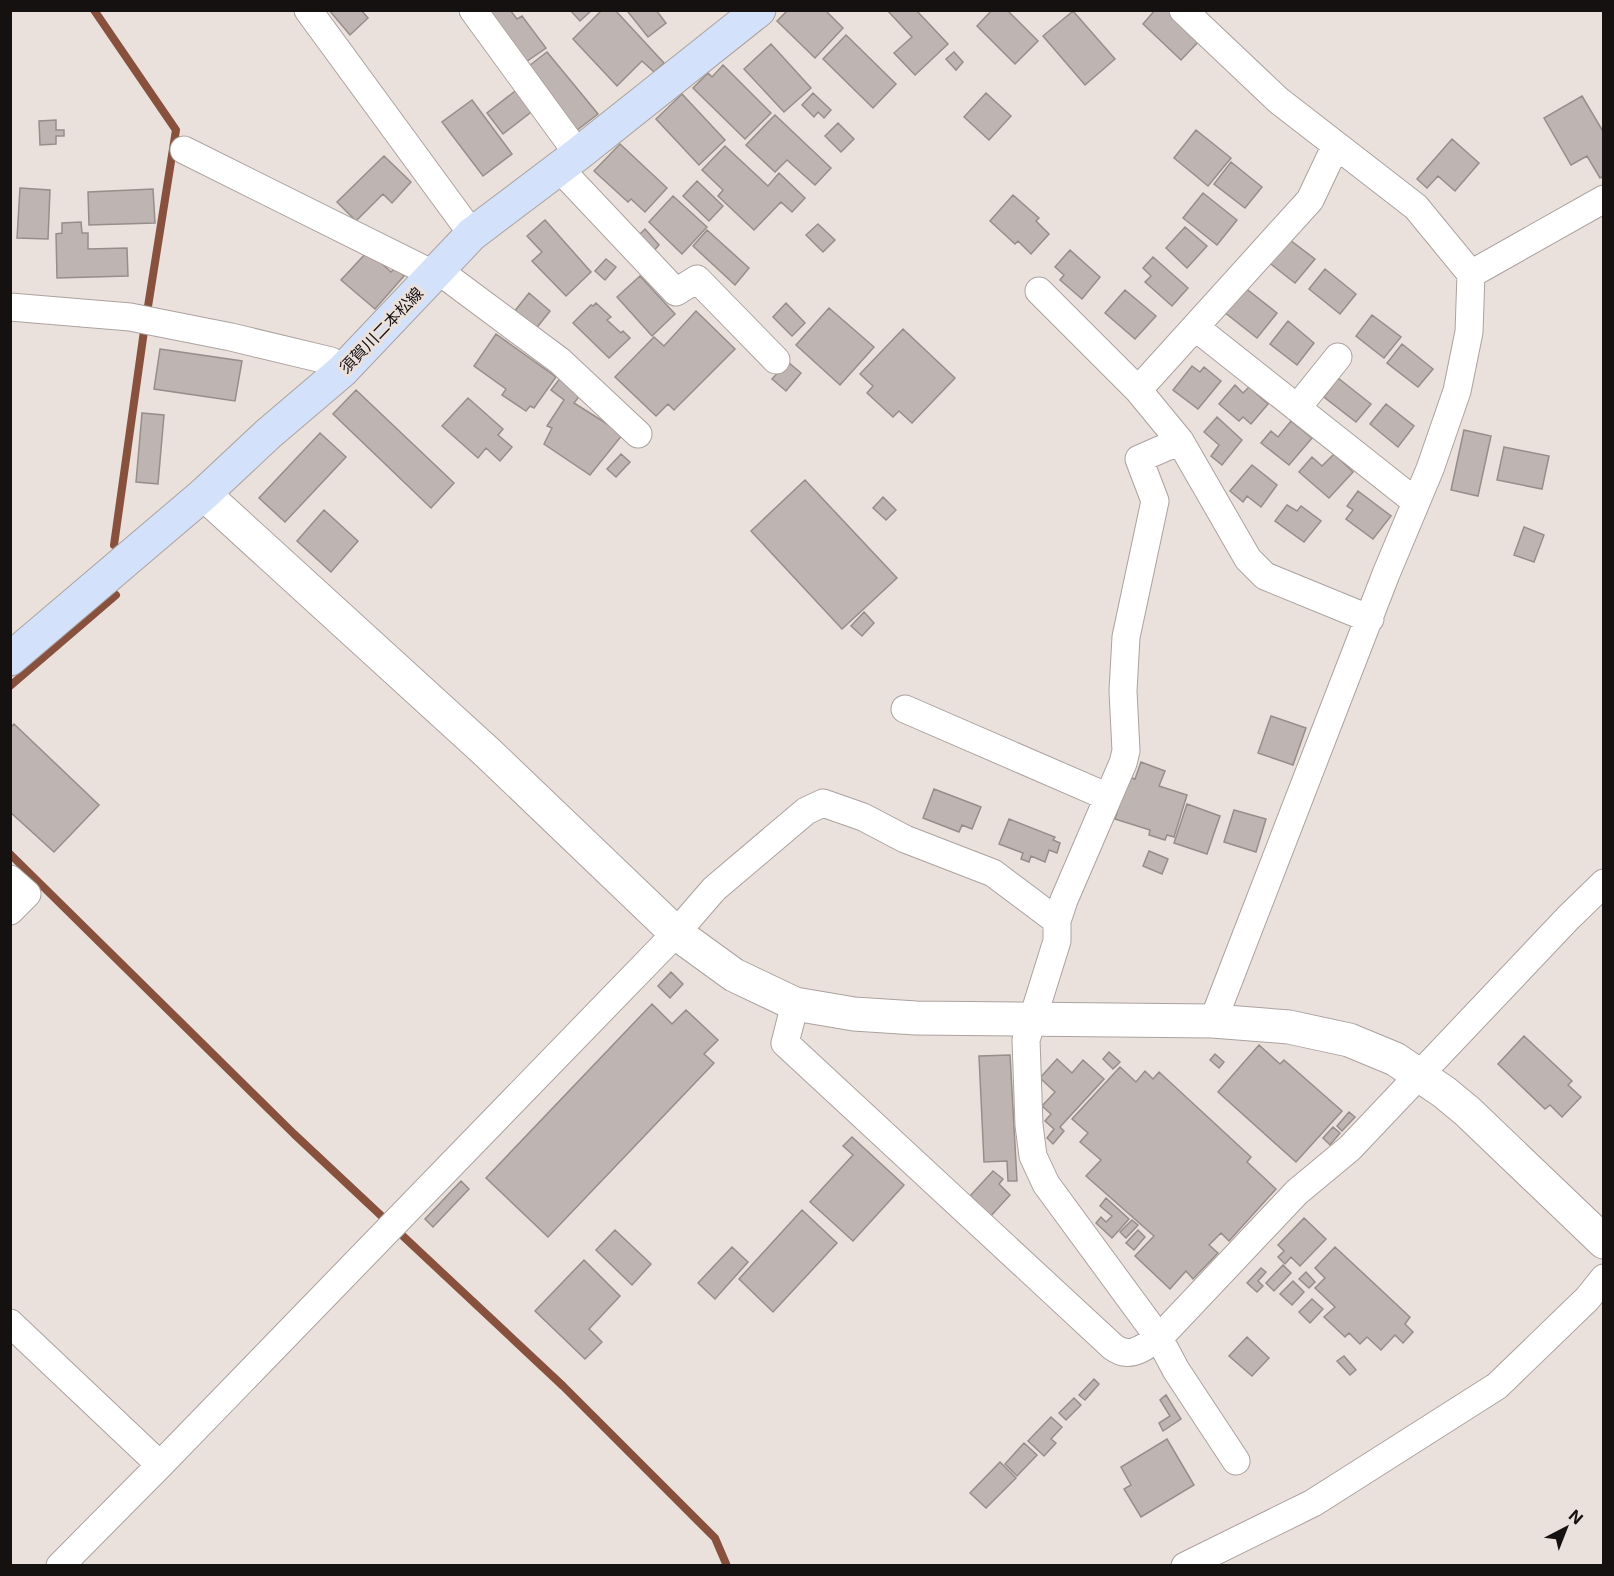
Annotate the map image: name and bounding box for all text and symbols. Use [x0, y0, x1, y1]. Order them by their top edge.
street label: 須賀川二本松線 [335, 283, 427, 377]
north arrow [1536, 1498, 1596, 1558]
text: N [1565, 1505, 1587, 1528]

